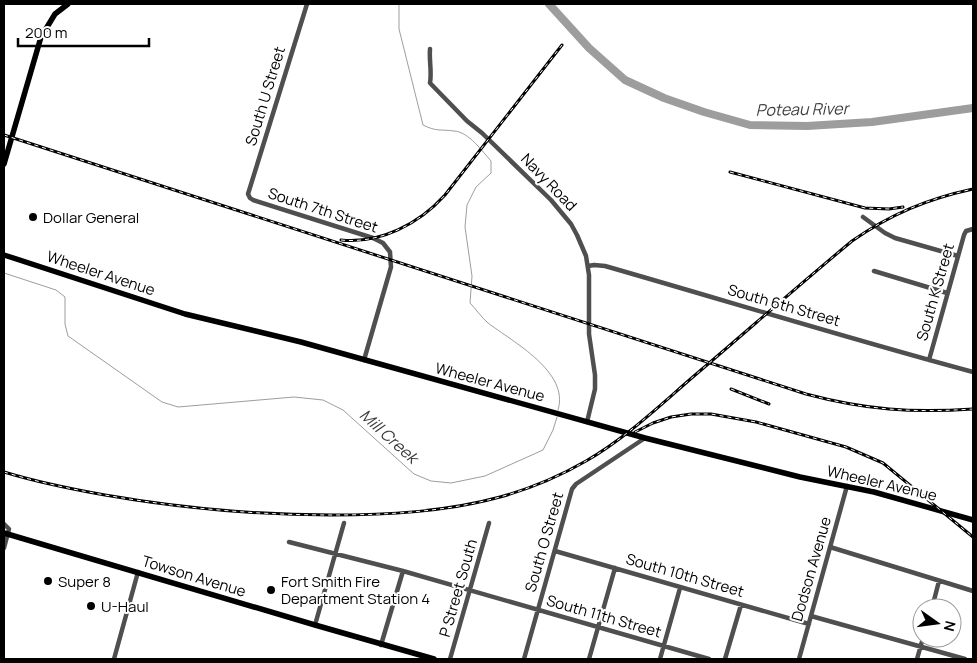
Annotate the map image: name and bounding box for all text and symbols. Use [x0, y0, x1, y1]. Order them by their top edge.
scale bar [18, 15, 149, 47]
text: 200 m [25, 22, 68, 43]
street label: South U Street [240, 44, 290, 148]
water label: Poteau River [755, 97, 851, 121]
street label: Navy Road [516, 149, 582, 215]
street label: South 7th Street [265, 182, 381, 238]
place label: Dollar General [43, 207, 139, 228]
marker: Dollar General [27, 211, 39, 223]
street label: South K Street [911, 241, 959, 343]
street label: Wheeler Avenue [44, 246, 158, 300]
street label: South 6th Street [725, 279, 843, 331]
street label: Wheeler Avenue [433, 357, 547, 407]
water label: Mill Creek [355, 404, 424, 469]
street label: Wheeler Avenue [825, 460, 939, 506]
street label: South O Street [520, 490, 568, 594]
street label: Dodson Avenue [786, 514, 836, 624]
street label: P Street South [434, 536, 482, 639]
street label: South 10th Street [624, 548, 746, 602]
street label: Towson Avenue [140, 550, 249, 602]
place label: Super 8 [58, 571, 111, 592]
place label: Fort Smith Fire Department Station 4 [281, 571, 430, 609]
marker: Super 8 [42, 575, 54, 587]
marker: Fort Smith Fire Department Station 4 [265, 584, 277, 596]
street label: South 11th Street [544, 590, 664, 642]
place label: U-Haul [101, 596, 149, 617]
north arrow [912, 598, 962, 648]
marker: U-Haul [85, 600, 97, 612]
text: N [940, 619, 961, 633]

